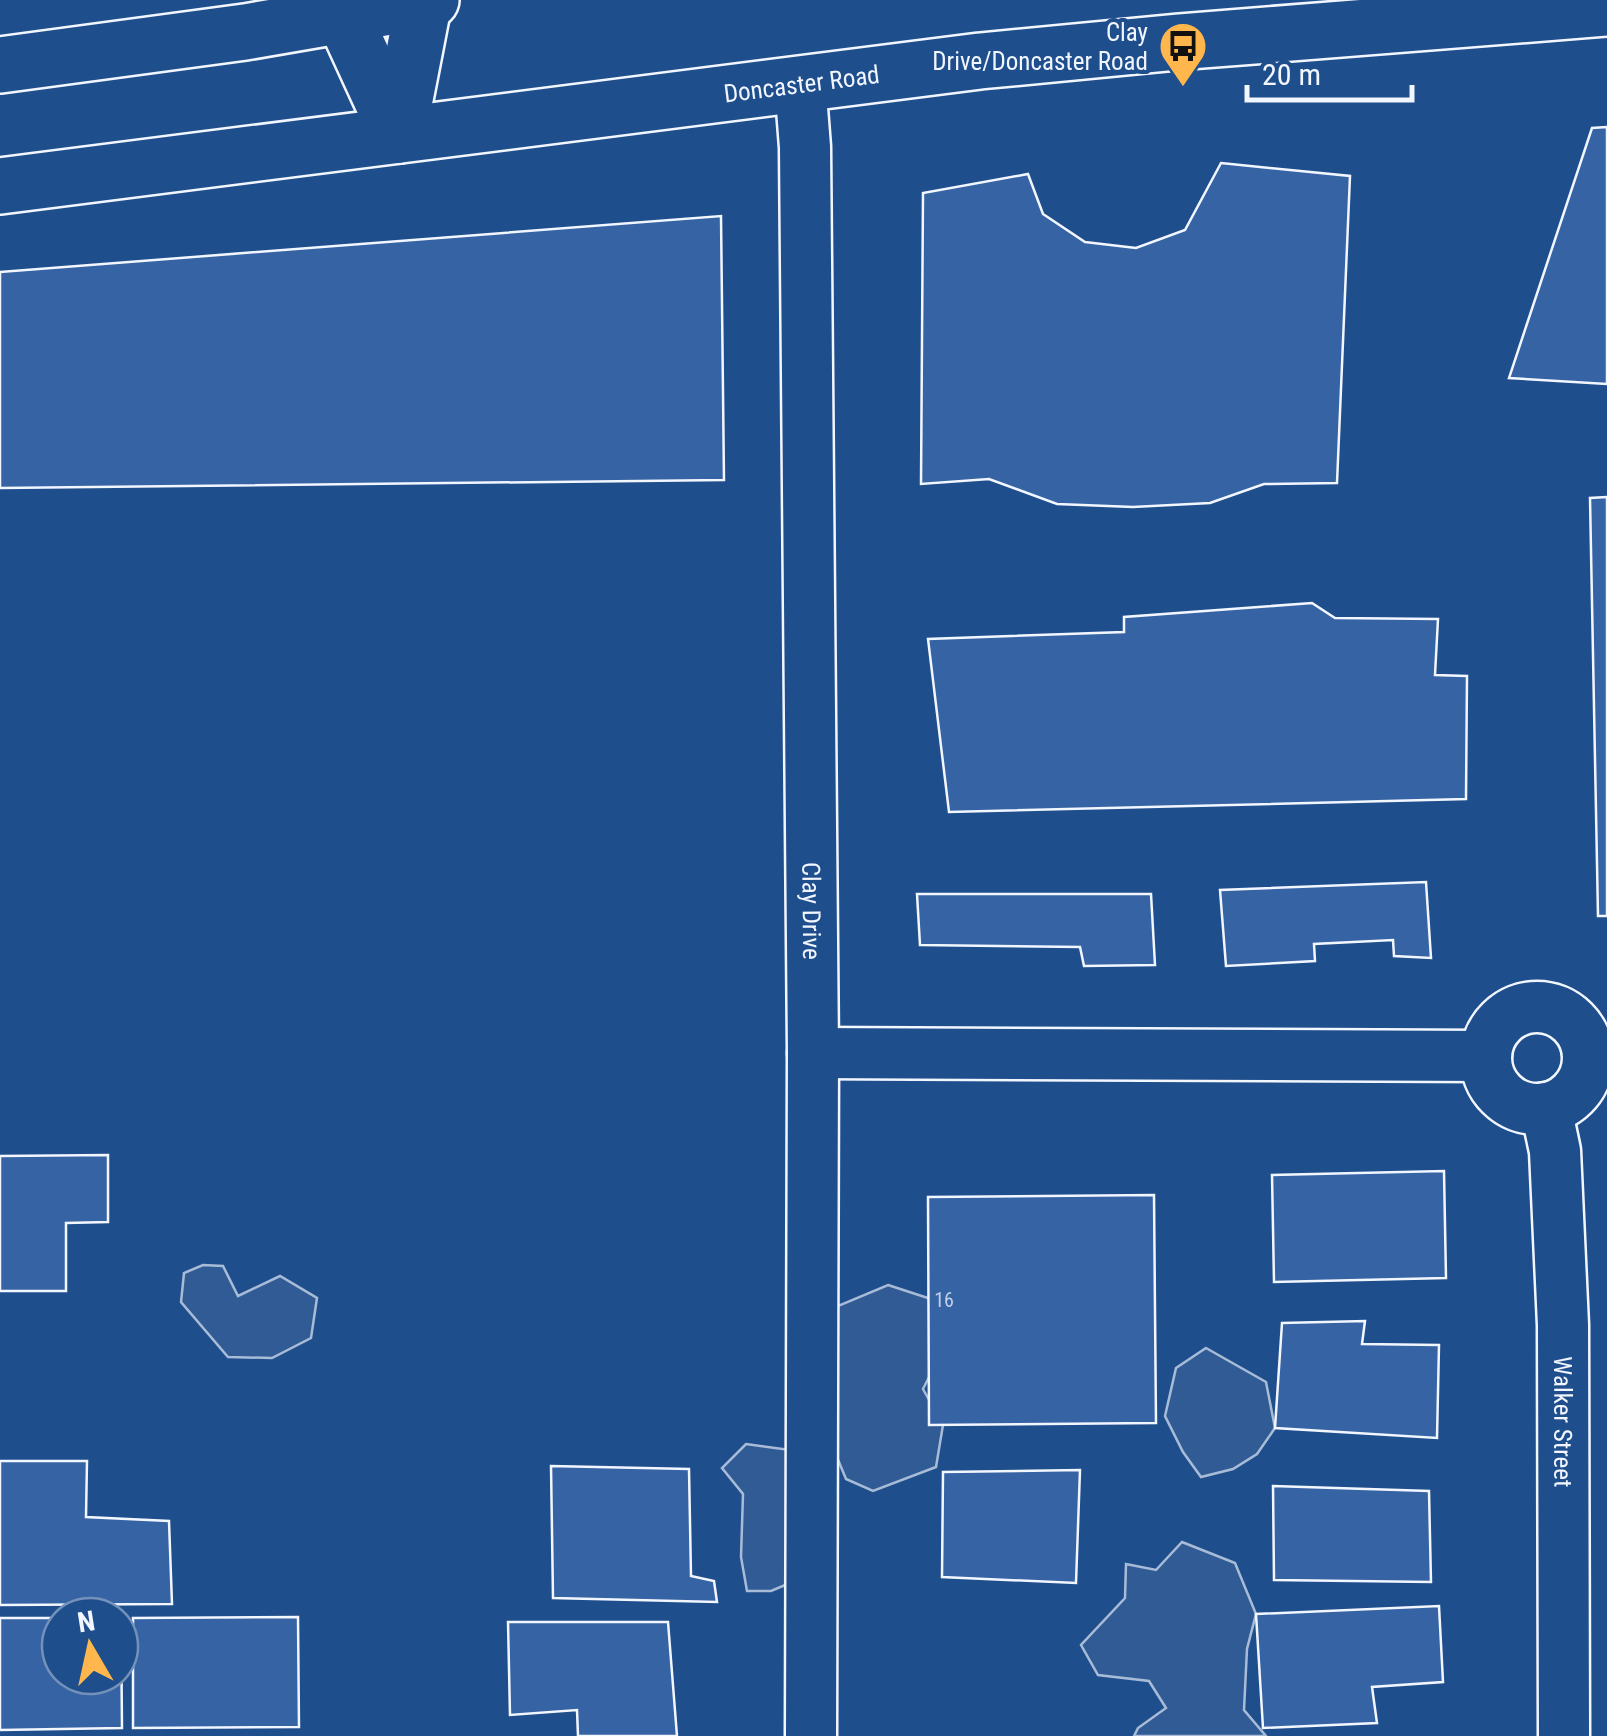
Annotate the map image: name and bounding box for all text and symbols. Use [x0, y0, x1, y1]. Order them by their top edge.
place label: Clay Drive/Doncaster Road [932, 18, 1148, 76]
bus stop icon: Clay Drive/Doncaster Road [1157, 20, 1209, 88]
scale bar [1247, 40, 1412, 102]
text: 20 m [1262, 57, 1321, 92]
street label: Doncaster Road [722, 60, 881, 109]
street label: Clay Drive [796, 862, 826, 960]
house number: 16 [934, 1288, 954, 1312]
street label: Walker Street [1548, 1356, 1577, 1487]
north arrow [40, 1596, 140, 1696]
text: N [75, 1604, 97, 1639]

